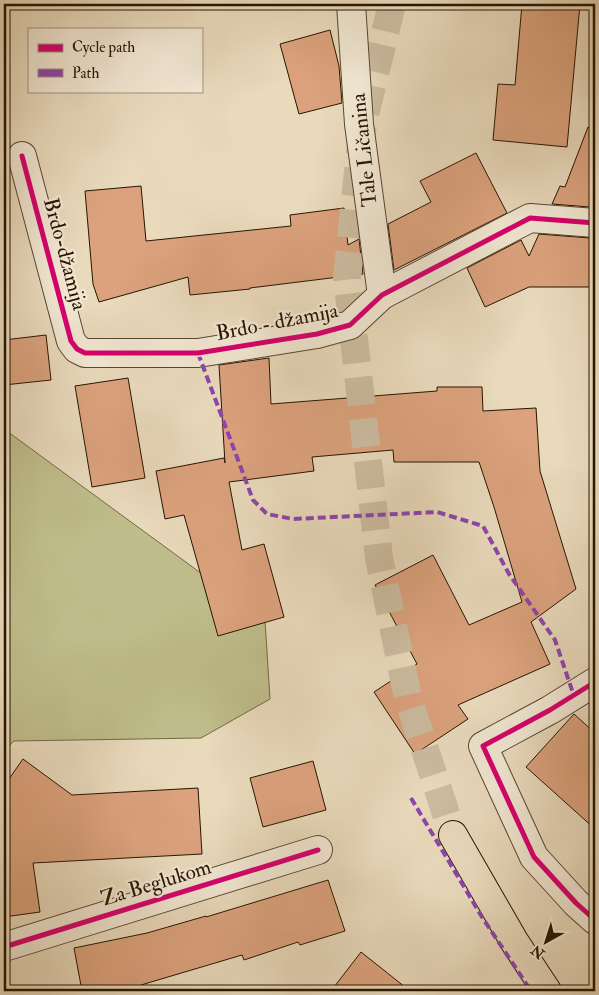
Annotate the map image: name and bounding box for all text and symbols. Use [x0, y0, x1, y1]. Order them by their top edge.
legend [28, 28, 202, 92]
text: Cycle path [72, 38, 135, 58]
text: Path [72, 64, 99, 83]
street label: Tale Ličanina [345, 92, 383, 208]
street label: Brdo-džamija [37, 195, 93, 313]
street label: Brdo - džamija [214, 297, 341, 347]
street label: Za Beglukom [98, 853, 214, 913]
north arrow [522, 918, 572, 968]
text: N [528, 941, 549, 963]

